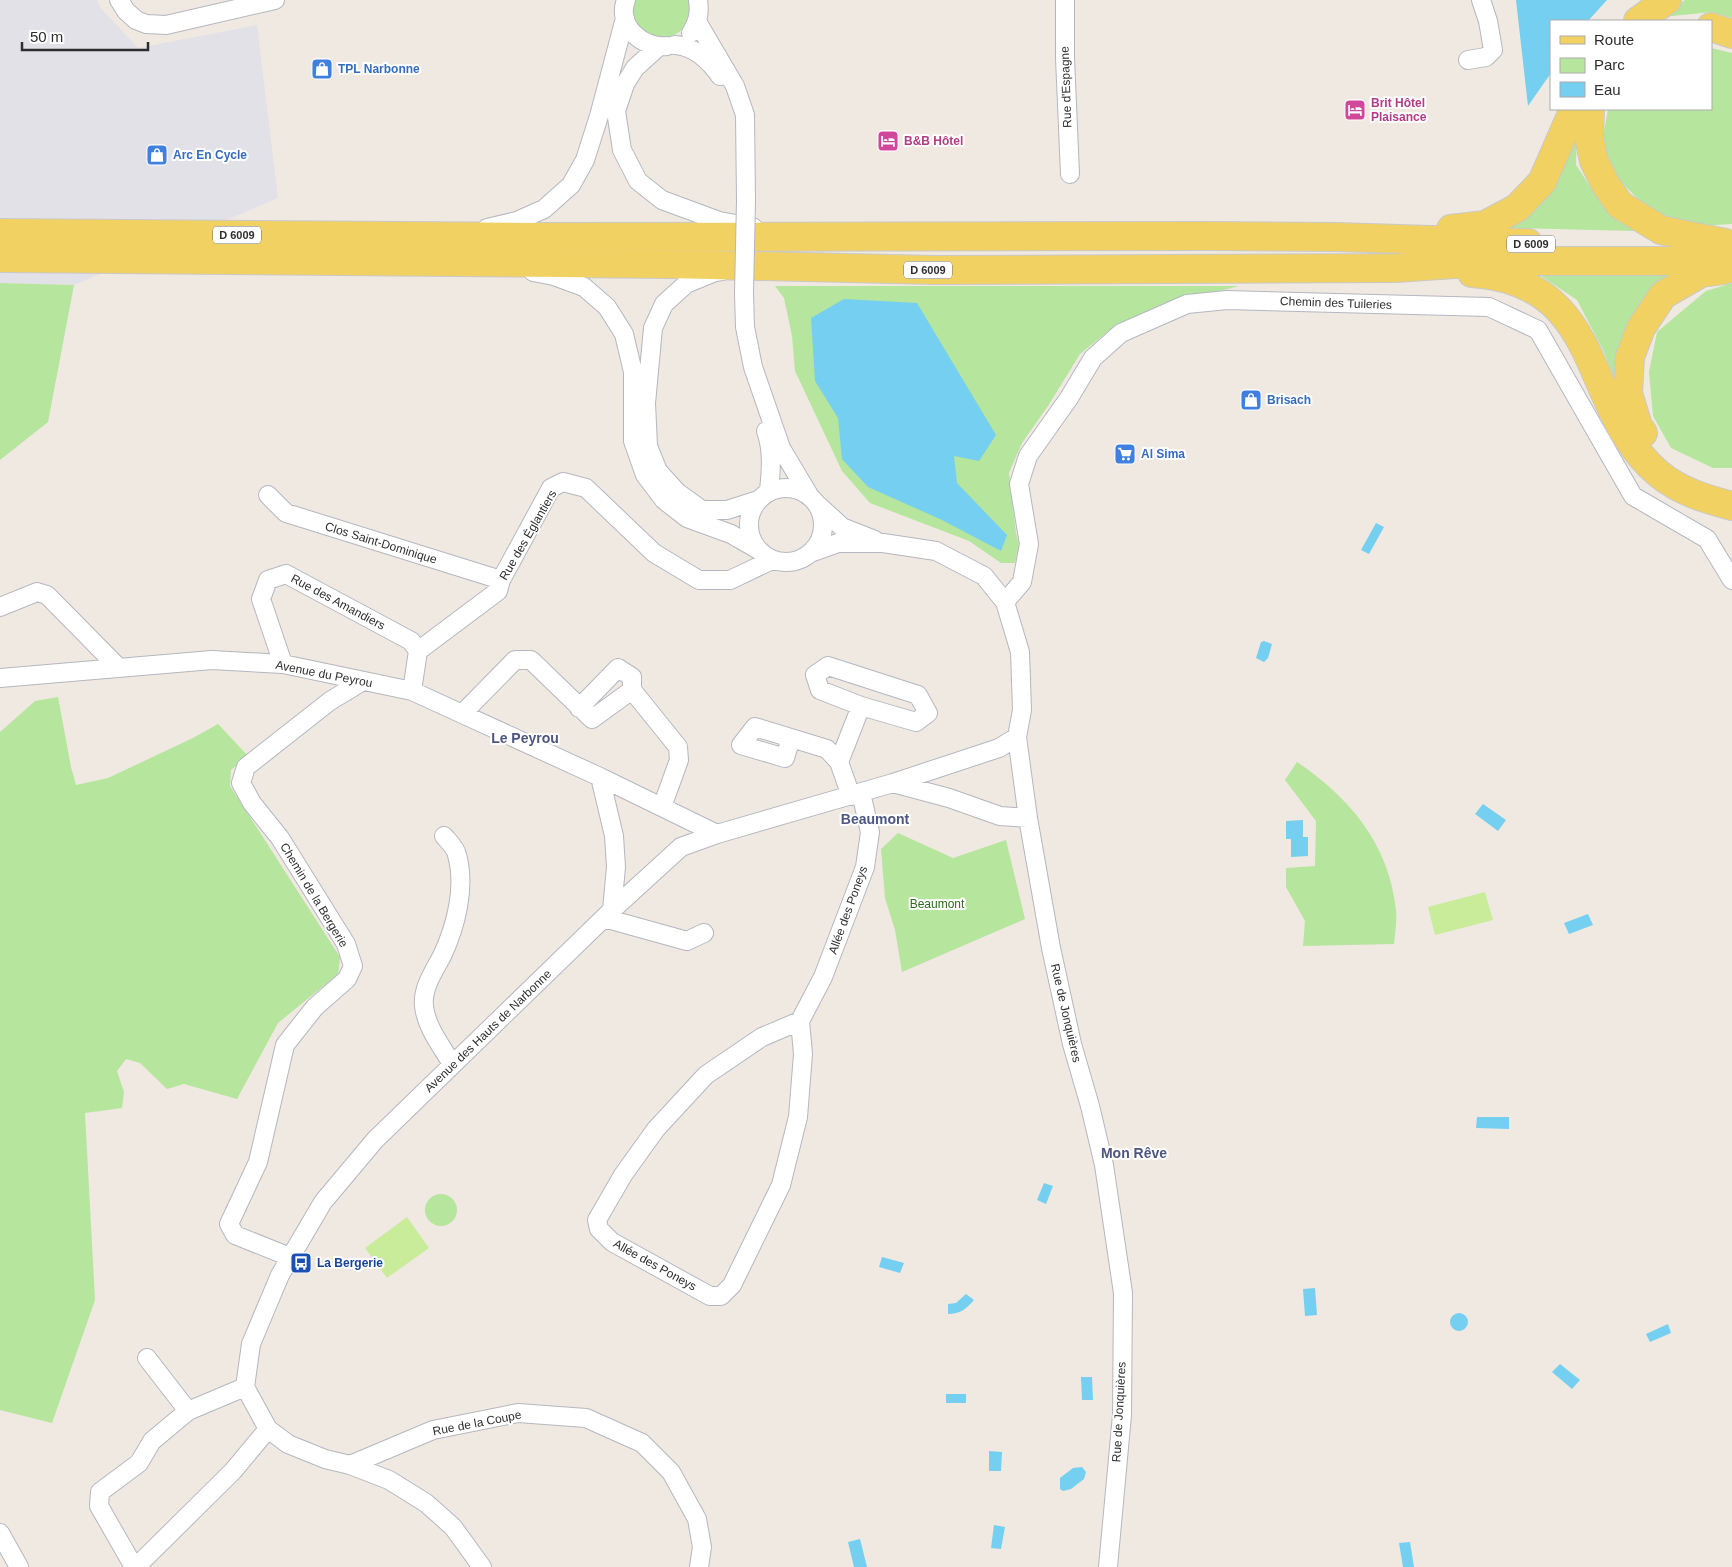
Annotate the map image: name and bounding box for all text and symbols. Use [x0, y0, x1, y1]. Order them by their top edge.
scale bar [22, 20, 149, 52]
legend [1550, 20, 1712, 110]
text: 50 m [30, 28, 63, 45]
text: Route [1594, 31, 1634, 48]
street label: Rue d'Espagne [1058, 46, 1074, 128]
text: Parc [1594, 56, 1625, 73]
shop icon: TPL Narbonne [310, 57, 334, 81]
place label: TPL Narbonne [338, 62, 420, 76]
text: Eau [1594, 81, 1621, 98]
place label: Brit Hôtel Plaisance [1371, 96, 1427, 124]
hotel icon: Brit Hôtel Plaisance [1343, 98, 1367, 122]
hotel icon: B&B Hôtel [876, 129, 900, 153]
place label: B&B Hôtel [904, 134, 963, 148]
shop icon: Arc En Cycle [145, 143, 169, 167]
place label: Arc En Cycle [173, 148, 247, 162]
road number: D 6009 [213, 226, 261, 244]
road number: D 6009 [1507, 235, 1555, 252]
road number: D 6009 [904, 262, 952, 278]
street label: Chemin des Tuileries [1280, 294, 1392, 312]
shop icon: Brisach [1239, 388, 1263, 412]
place label: Brisach [1267, 393, 1311, 407]
supermarket icon: Al Sima [1113, 442, 1137, 466]
place label: Al Sima [1141, 447, 1185, 461]
street label: Rue des Églantiers [496, 487, 559, 582]
street label: Clos Saint-Dominique [323, 519, 439, 567]
street label: Rue des Amandiers [288, 571, 388, 633]
street label: Avenue du Peyrou [274, 658, 374, 690]
district label: Le Peyrou [491, 730, 559, 746]
district label: Beaumont [841, 811, 910, 827]
street label: Chemin de la Bergerie [277, 840, 351, 950]
street label: Allée des Poneys [826, 864, 870, 956]
park label: Beaumont [910, 897, 965, 911]
street label: Rue de Jonquières [1048, 962, 1084, 1064]
street label: Avenue des Hauts de Narbonne [422, 966, 554, 1095]
district label: Mon Rêve [1101, 1145, 1167, 1161]
street label: Allée des Poneys [611, 1236, 699, 1294]
bus stop icon: La Bergerie [289, 1251, 313, 1275]
place label: La Bergerie [317, 1256, 383, 1270]
street label: Rue de Jonquières [1109, 1361, 1129, 1463]
street label: Rue de la Coupe [431, 1407, 523, 1438]

